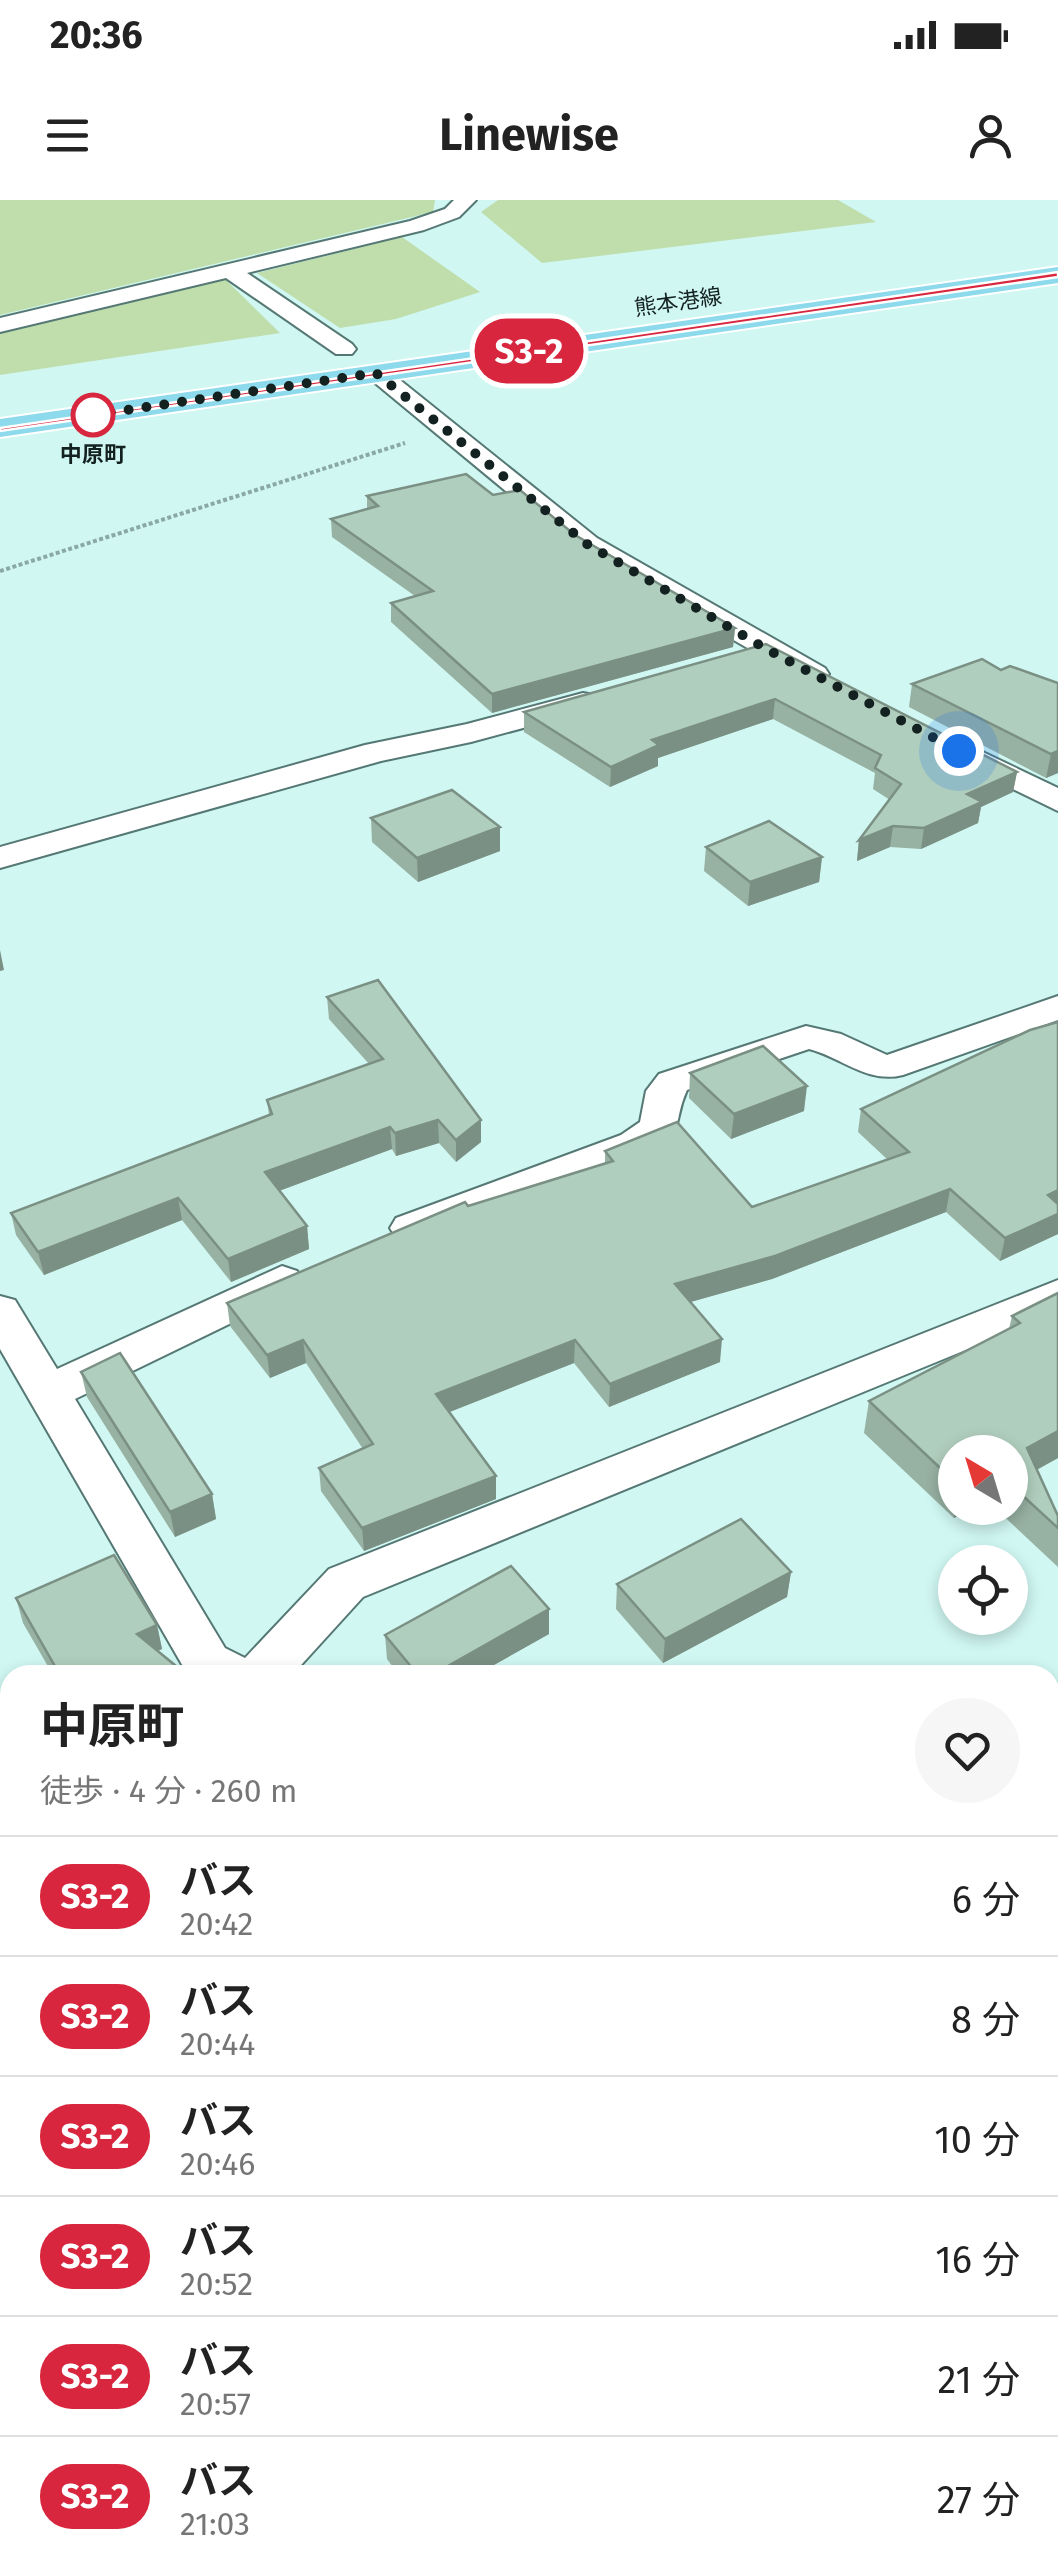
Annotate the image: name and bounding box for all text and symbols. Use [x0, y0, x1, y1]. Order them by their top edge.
text: 20:36 [50, 12, 143, 58]
icon: menu [40, 108, 95, 163]
text: Linewise [439, 108, 619, 162]
icon: person [963, 108, 1018, 163]
street label: 熊本港線 [633, 283, 723, 321]
line badge: S3-2 [459, 318, 599, 384]
text: S3-2 [495, 330, 563, 372]
marker: 中原町 [72, 394, 114, 436]
place label: 中原町 [60, 441, 126, 468]
your location [934, 726, 984, 776]
north arrow [938, 1435, 1028, 1525]
map controls [938, 1435, 1028, 1635]
button: locate [938, 1545, 1028, 1635]
text: 中原町 [40, 1698, 184, 1756]
button: heart [915, 1698, 1020, 1803]
text: 徒歩 · 4 分 · 260 m [40, 1772, 297, 1810]
text: バス [180, 1858, 256, 1904]
text: S3-2 [61, 1875, 129, 1917]
text: 6 分 [952, 1877, 1020, 1923]
text: 20:42 [180, 1905, 253, 1943]
text: バス [180, 1978, 256, 2024]
text: S3-2 [61, 1995, 129, 2037]
text: 8 分 [951, 1997, 1020, 2043]
text: 20:44 [180, 2025, 255, 2063]
text: バス [180, 2098, 256, 2144]
text: S3-2 [61, 2115, 129, 2157]
text: 10 分 [934, 2117, 1020, 2163]
text: 20:46 [180, 2145, 255, 2183]
text: バス [180, 2218, 256, 2264]
text: S3-2 [61, 2235, 129, 2277]
text: 16 分 [935, 2237, 1020, 2283]
text: 20:52 [180, 2265, 253, 2303]
text: バス [180, 2338, 256, 2384]
text: S3-2 [61, 2355, 129, 2397]
text: 21 分 [938, 2357, 1020, 2403]
text: 20:57 [180, 2385, 251, 2423]
text: バス [180, 2458, 256, 2504]
text: S3-2 [61, 2475, 129, 2517]
text: 27 分 [937, 2477, 1020, 2523]
text: 21:03 [180, 2505, 250, 2543]

